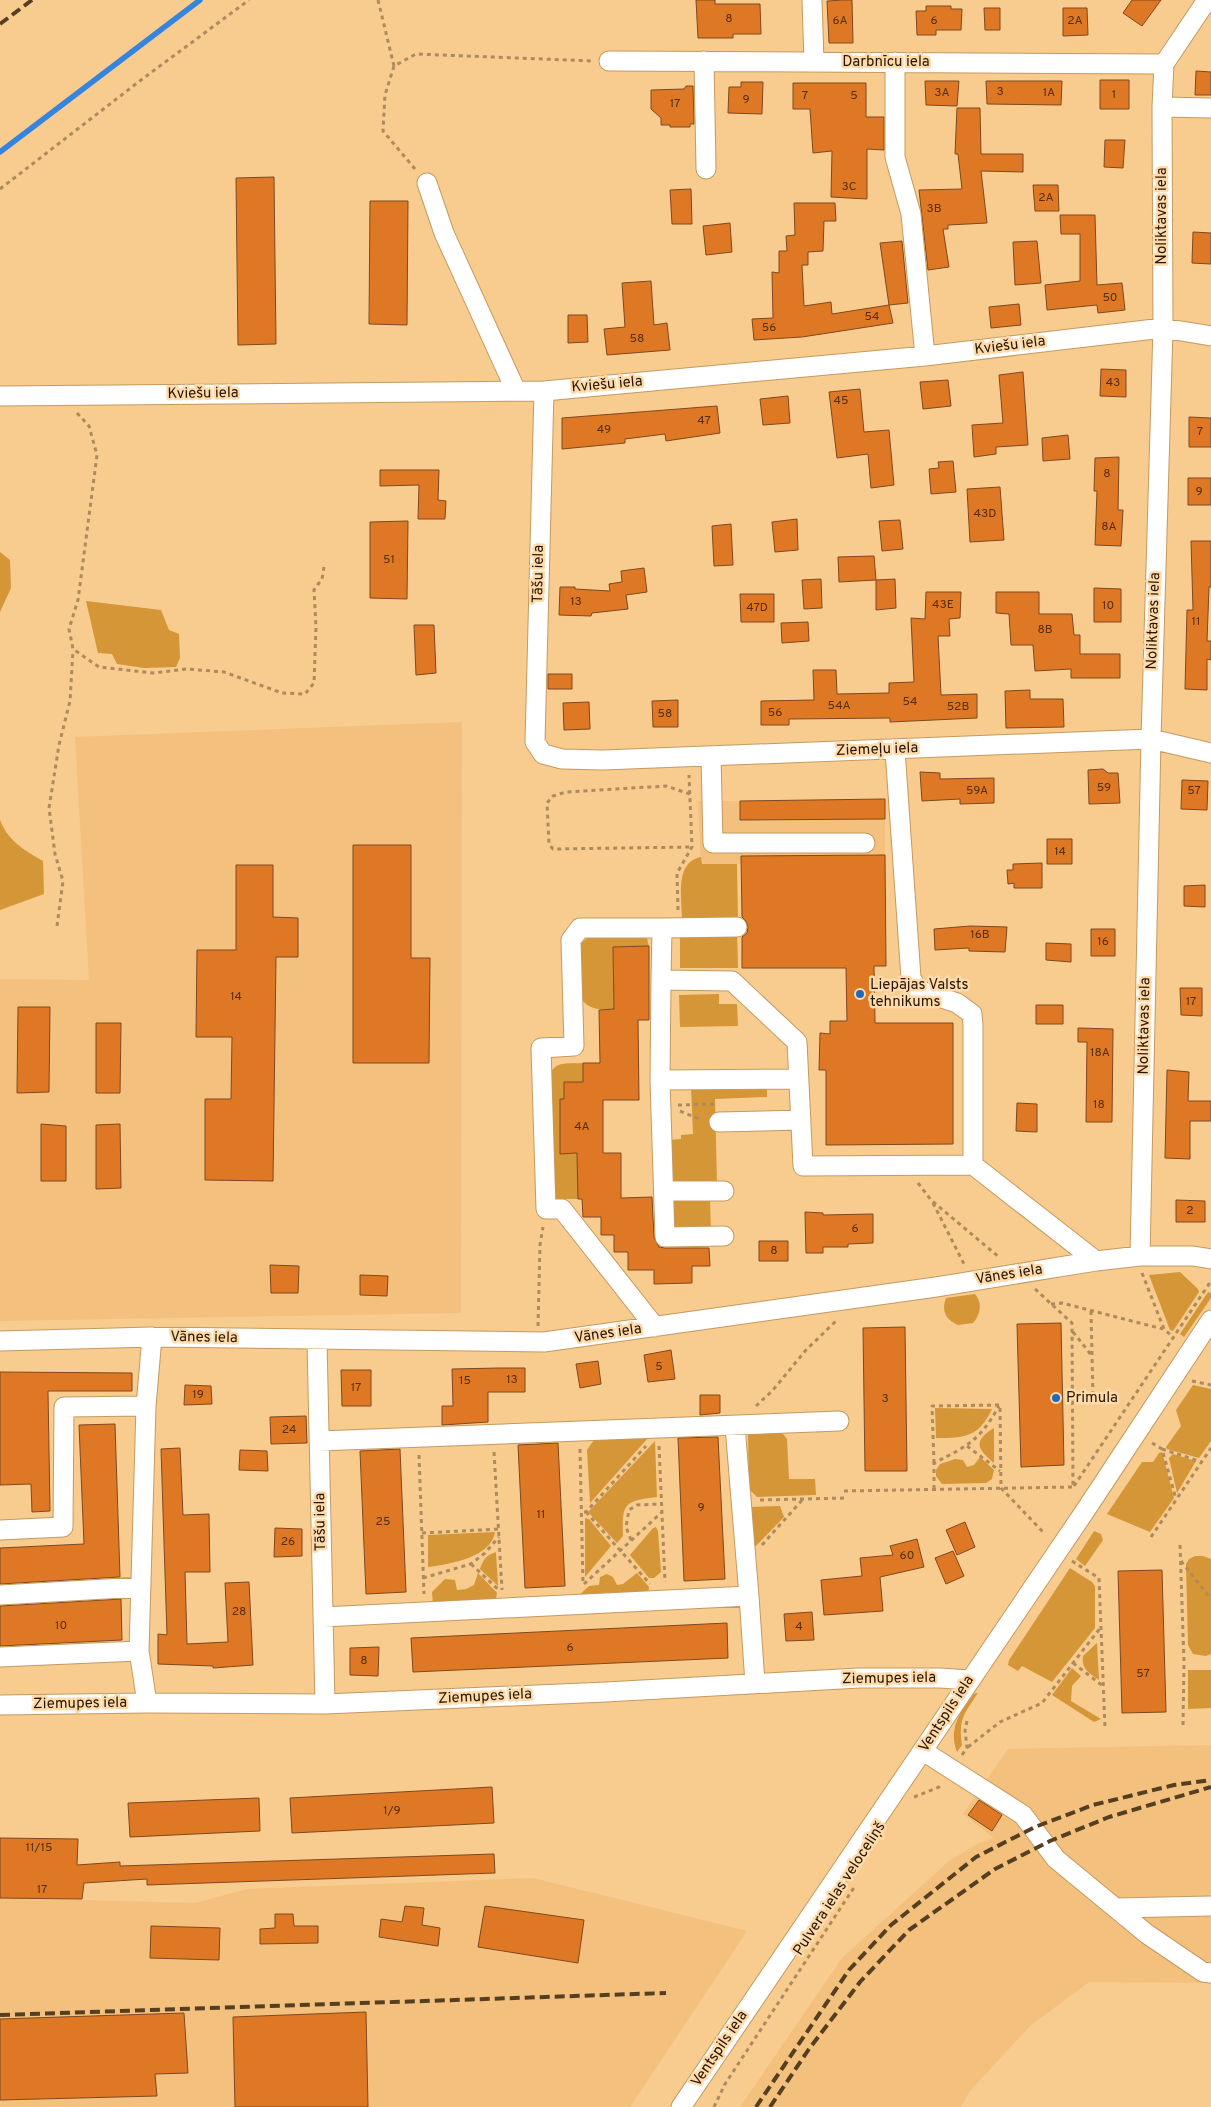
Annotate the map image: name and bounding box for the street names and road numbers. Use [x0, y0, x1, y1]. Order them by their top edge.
street label: Darbnīcu iela [842, 53, 930, 72]
street label: Noliktavas iela [1153, 167, 1172, 265]
street label: Kviešu iela [973, 332, 1047, 360]
street label: Kviešu iela [571, 372, 643, 398]
street label: Kviešu iela [167, 384, 239, 404]
street label: Tāšu iela [529, 545, 549, 603]
street label: Noliktavas iela [1143, 572, 1165, 670]
street label: Ziemeļu iela [835, 739, 919, 761]
street label: Noliktavas iela [1135, 977, 1155, 1075]
street label: Vānes iela [974, 1260, 1044, 1290]
street label: Vānes iela [573, 1320, 643, 1348]
street label: Vānes iela [170, 1328, 238, 1348]
street label: Tāšu iela [311, 1493, 331, 1551]
street label: Ziemupes iela [842, 1669, 936, 1689]
street label: Ventspils iela [915, 1672, 979, 1756]
street label: Ziemupes iela [438, 1685, 532, 1709]
street label: Ziemupes iela [33, 1694, 127, 1714]
street label: Pulvera ielas veloceliņš [790, 1819, 890, 1959]
street label: Ventspils iela [688, 2007, 752, 2091]

